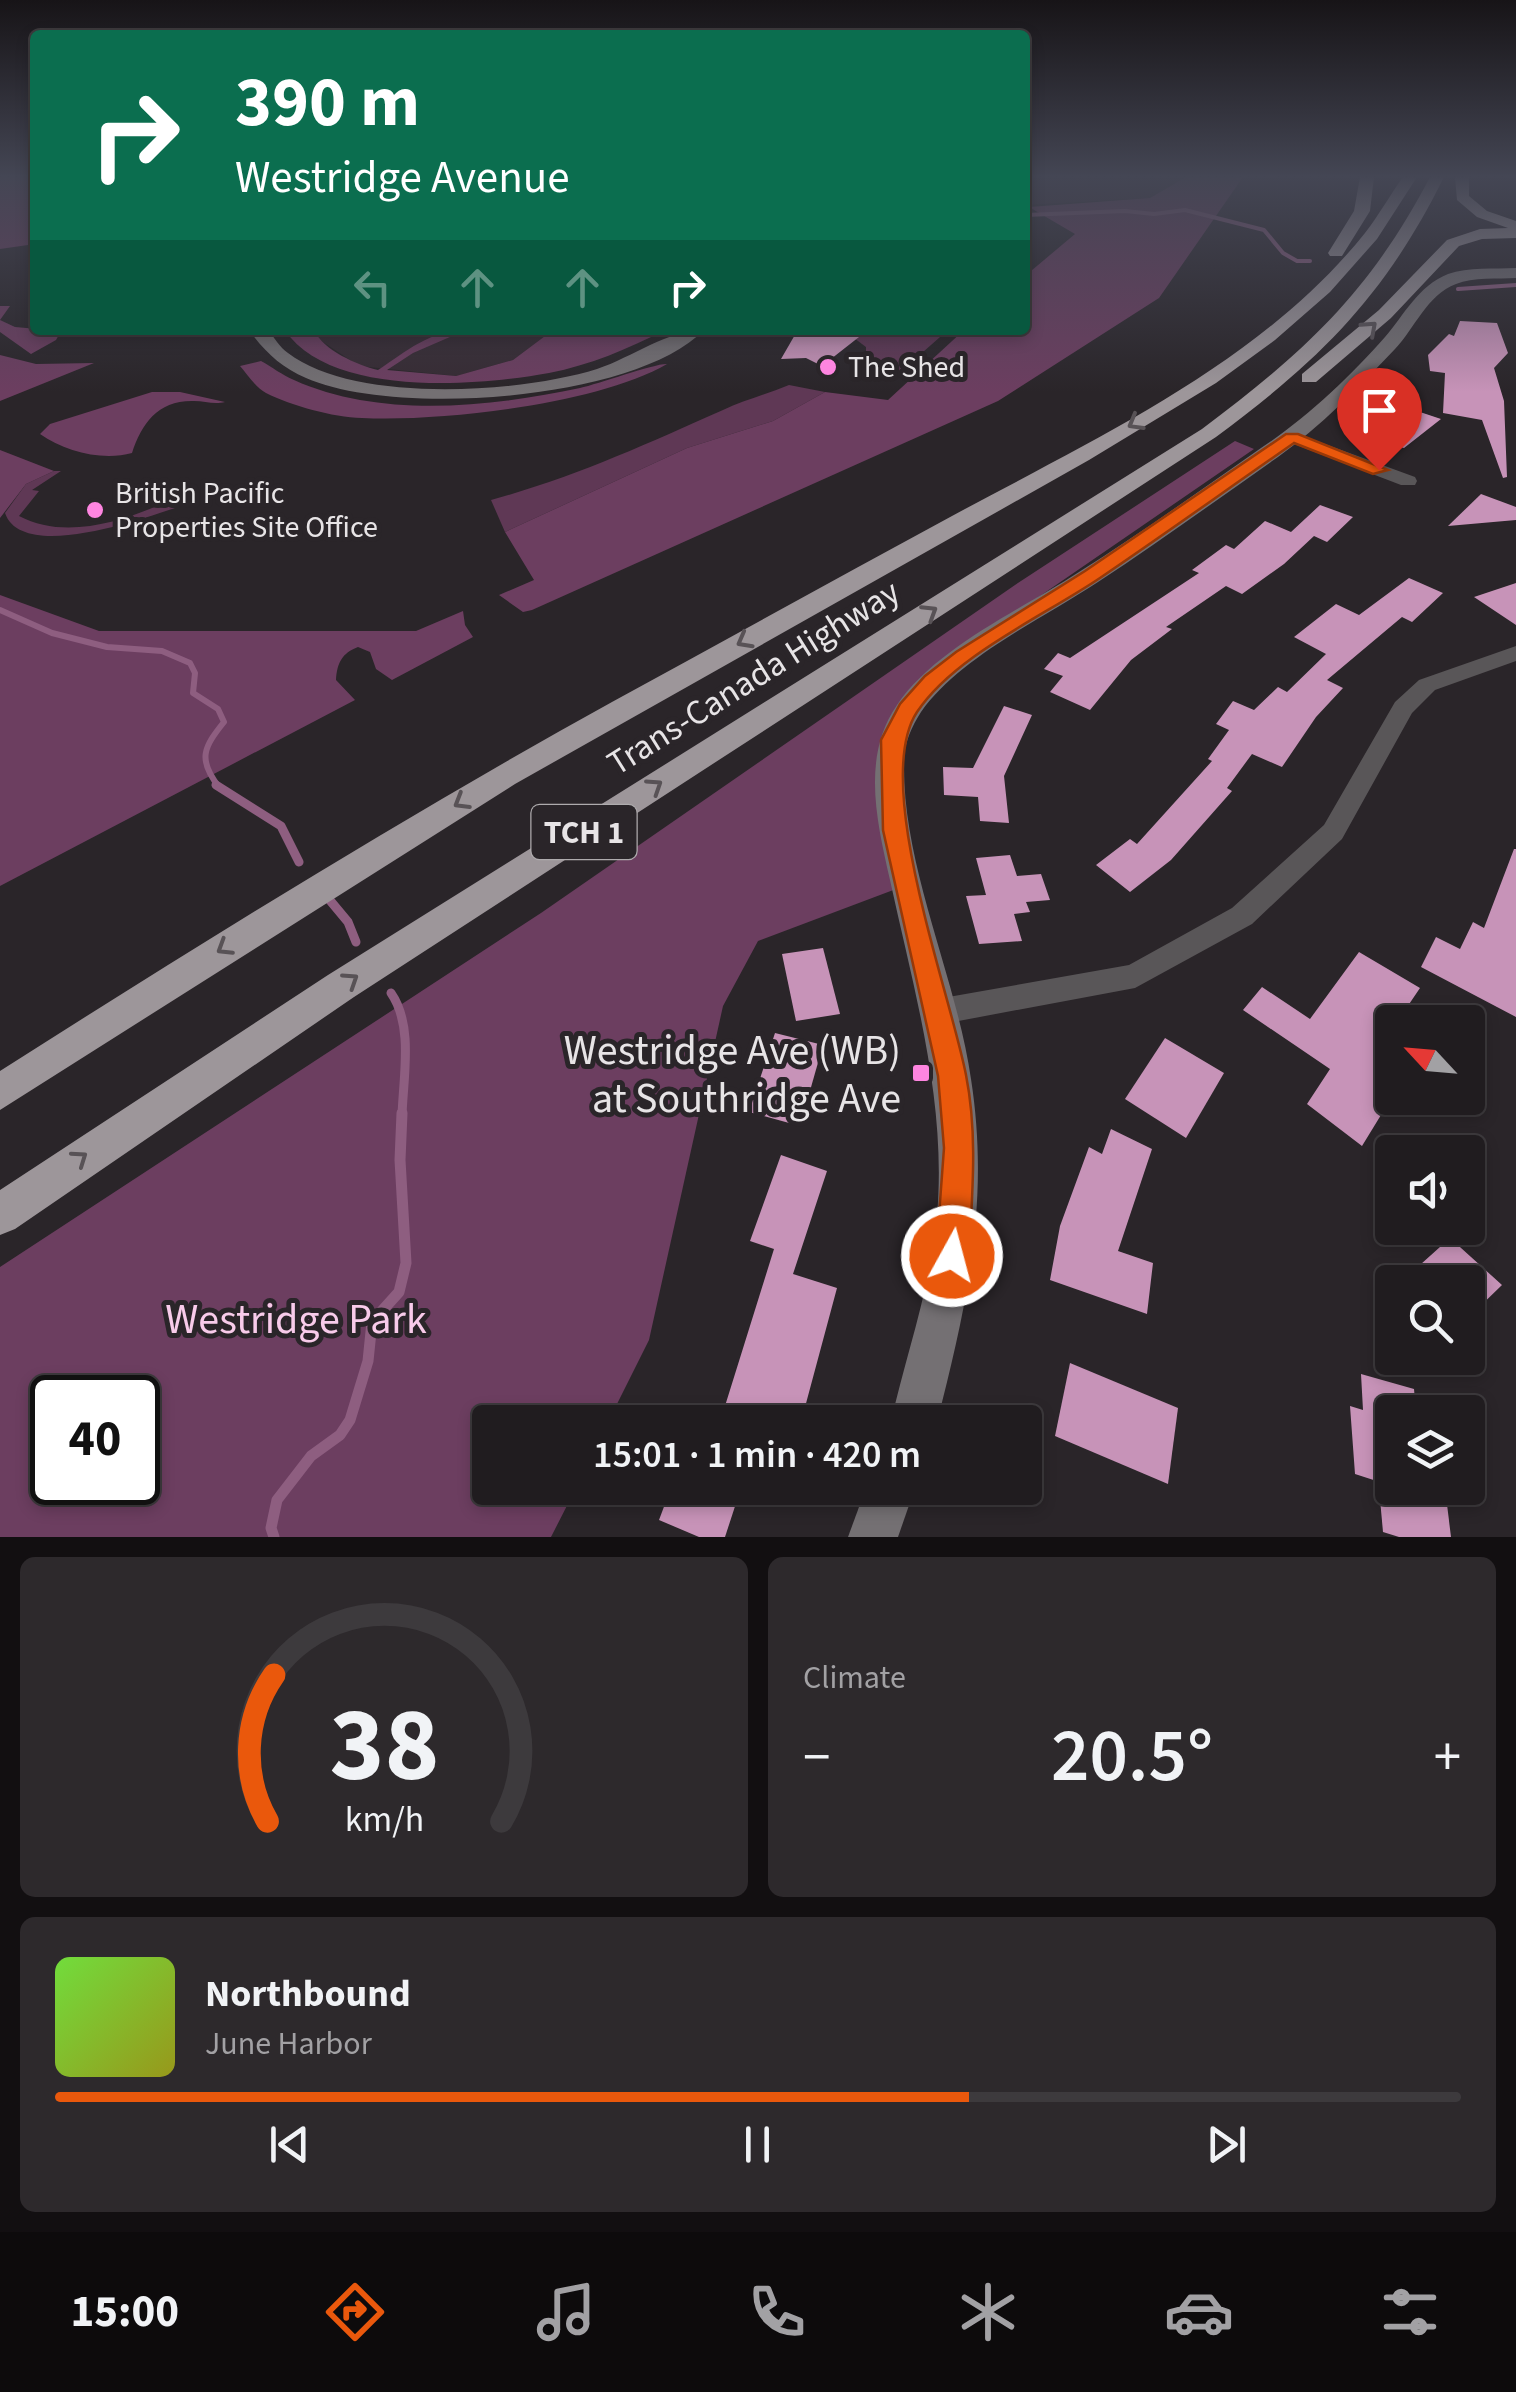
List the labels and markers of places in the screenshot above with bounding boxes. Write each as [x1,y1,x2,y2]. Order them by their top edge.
place label: The Shed [848,346,965,389]
marker: The Shed [817,356,839,378]
pin [1337,368,1422,471]
place label: British Pacific Properties Site Office [115,472,378,549]
marker: British Pacific Properties Site Office [84,499,106,521]
place label: Westridge Ave (WB) at Southridge Ave [564,1021,901,1129]
marker: Westridge Ave (WB) at Southridge Ave [910,1062,932,1084]

